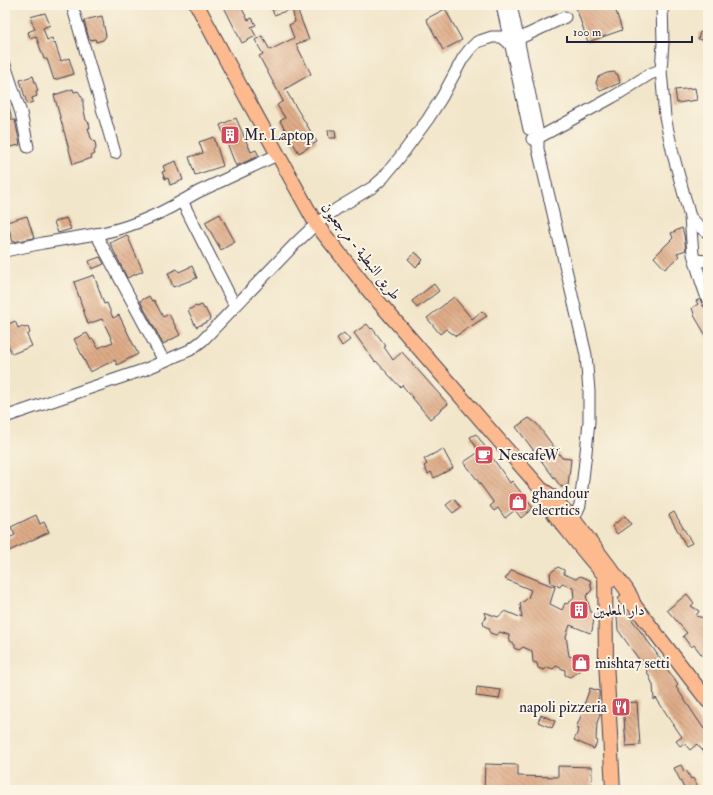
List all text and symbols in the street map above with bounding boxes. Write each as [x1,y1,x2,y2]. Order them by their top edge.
scale bar [567,18,692,44]
text: 100 m [573,25,602,40]
building icon: Mr. Laptop [219,124,241,146]
place label: Mr. Laptop [244,126,315,146]
street label: طريق النبطية - مرجعيون [316,199,405,305]
cafe icon: NescafeW [473,444,495,466]
place label: NescafeW [498,446,560,465]
place label: ghandour elecrtics [532,484,589,520]
shop icon: ghandour elecrtics [507,491,529,513]
building icon: دار المعلمين [568,599,590,621]
place label: دار المعلمين [593,601,645,620]
shop icon: mishta7 setti [570,652,592,674]
place label: mishta7 setti [595,654,670,673]
restaurant icon: napoli pizzeria [610,696,632,718]
place label: napoli pizzeria [519,698,608,718]

